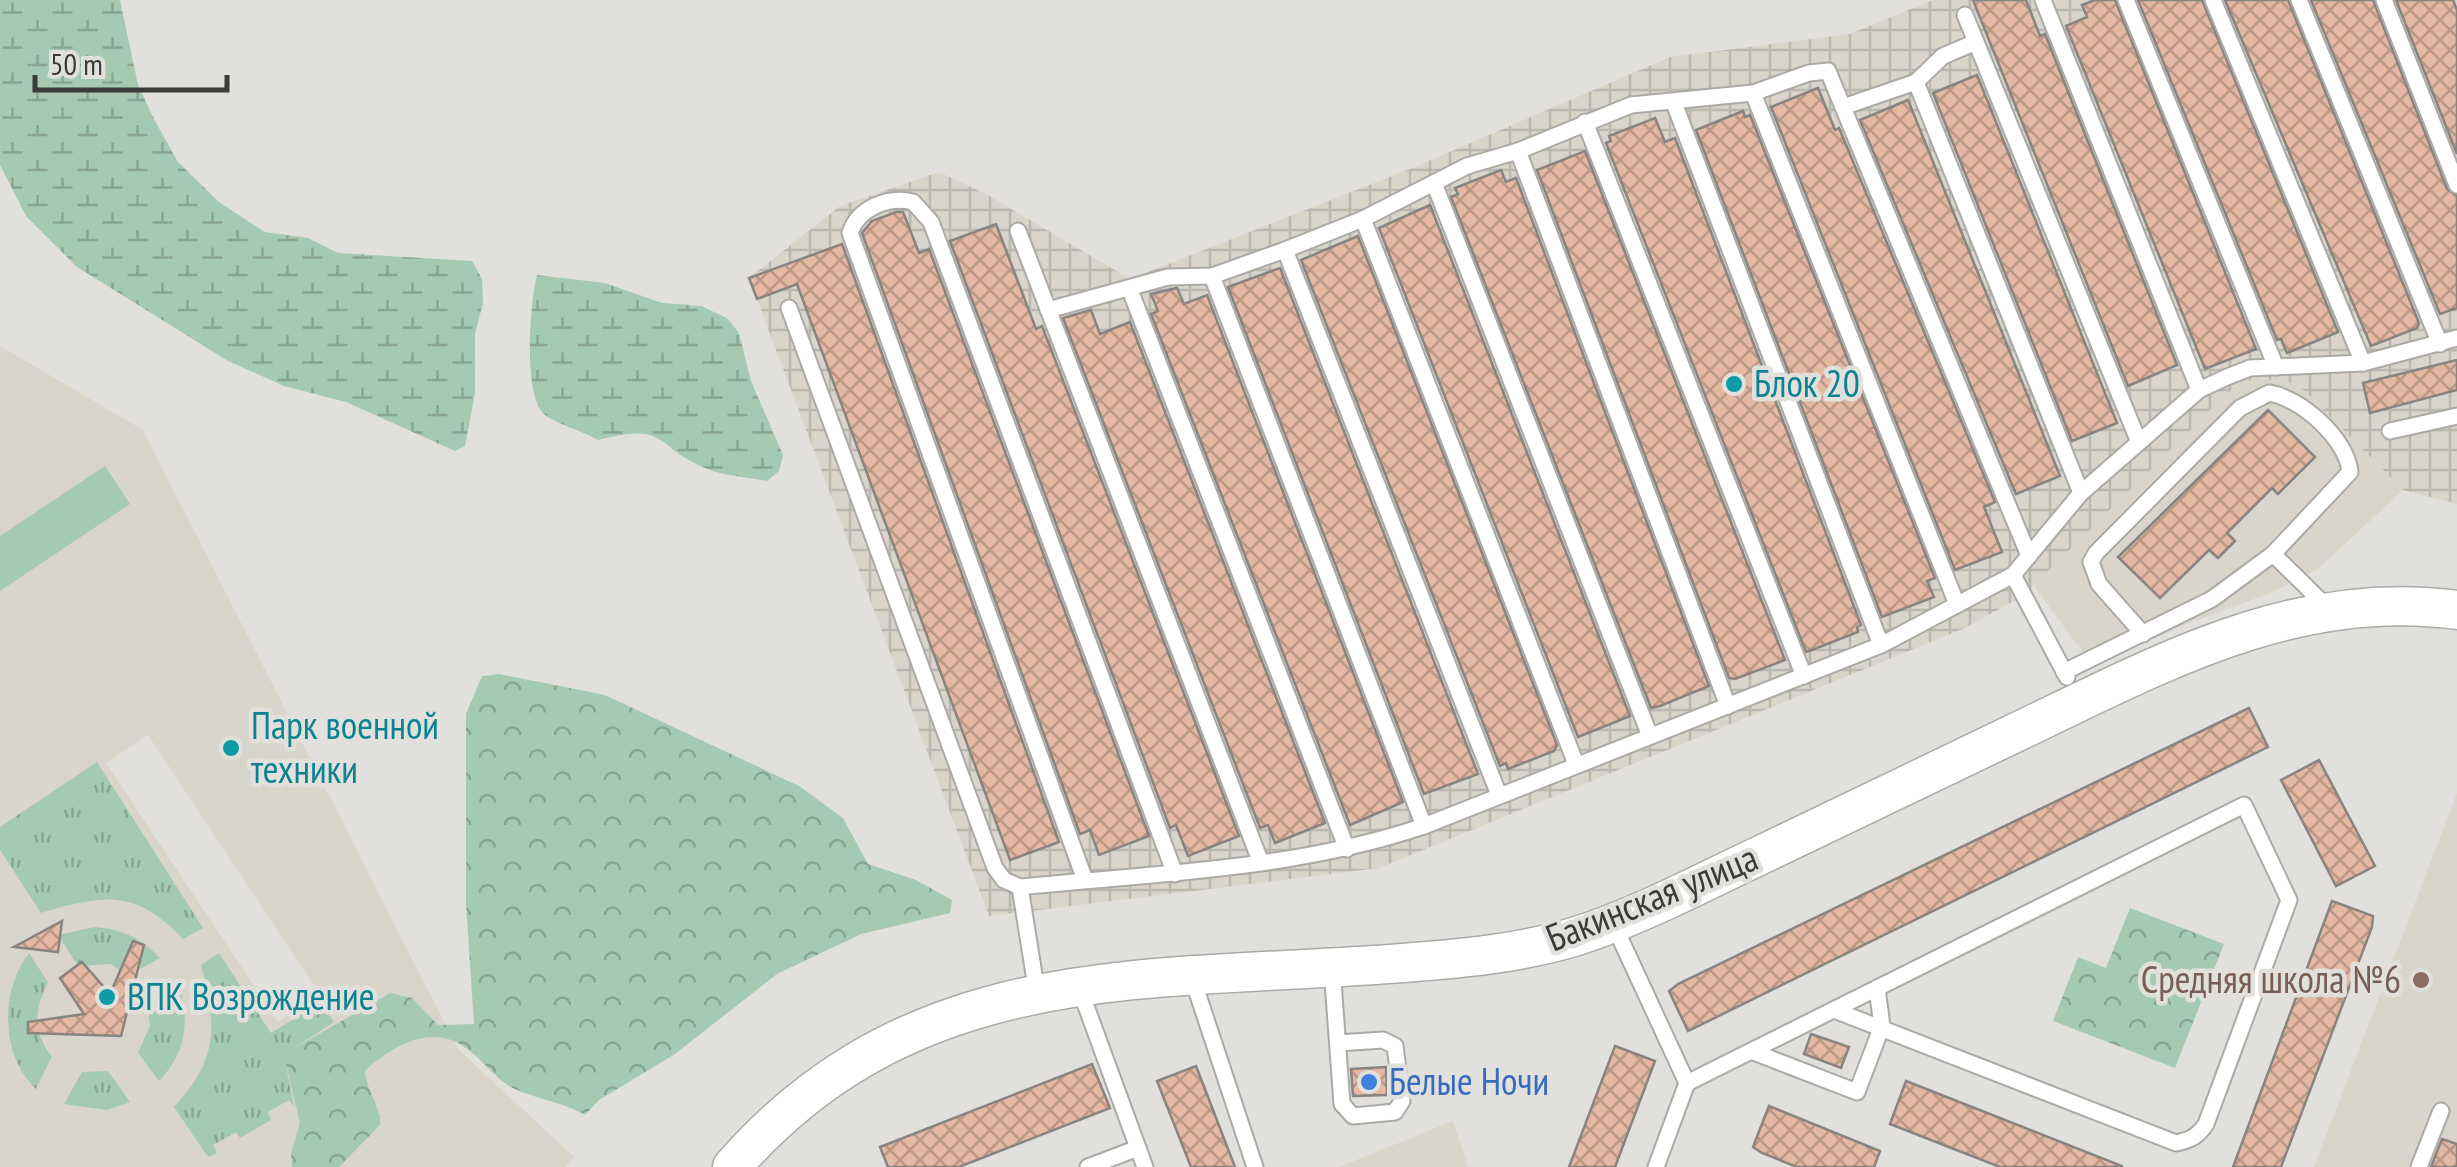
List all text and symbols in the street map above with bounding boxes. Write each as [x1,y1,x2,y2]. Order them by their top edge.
scale bar [35,30,228,92]
text: 50 m [50,44,103,83]
place label: Блок 20 [1754,358,1860,407]
marker: Блок 20 [1723,373,1745,395]
place label: Парк военной техники [251,700,439,793]
marker: Парк военной техники [220,737,242,759]
street label: Бакинская улица [1538,832,1764,961]
place label: Средняя школа №6 [2141,954,2401,1003]
marker: Средняя школа №6 [2410,969,2432,991]
place label: ВПК Возрождение [127,971,374,1020]
marker: ВПК Возрождение [96,986,118,1008]
place label: Белые Ночи [1389,1056,1549,1105]
marker: Белые Ночи [1358,1071,1380,1093]

